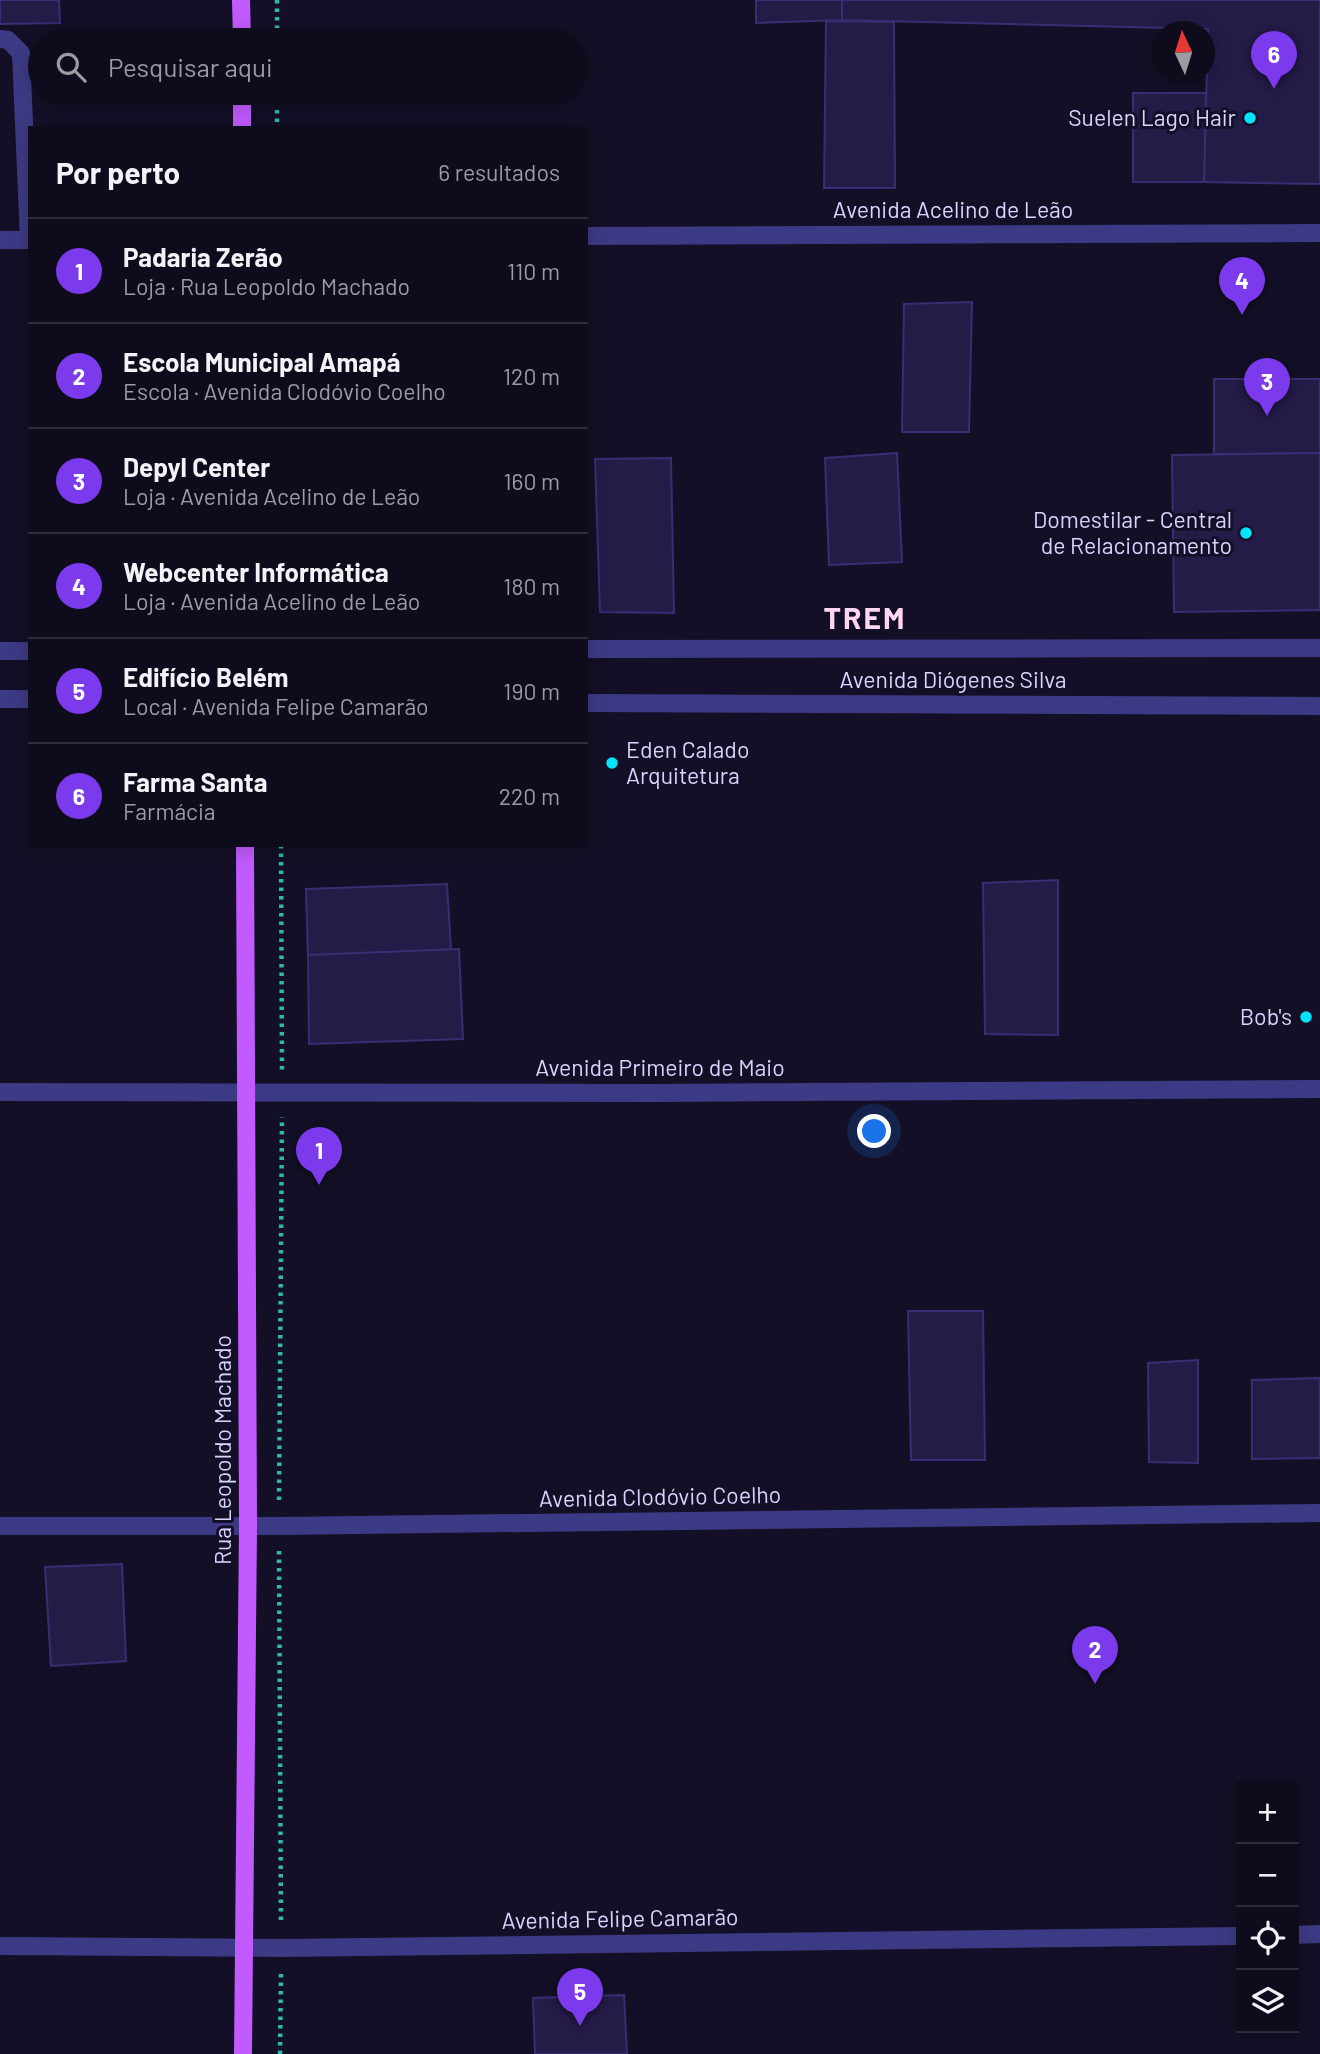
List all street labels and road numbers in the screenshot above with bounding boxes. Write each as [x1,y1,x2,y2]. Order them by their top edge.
street label: Avenida Acelino de Leão [833,195,1073,223]
street label: Avenida Diógenes Silva [839,665,1067,693]
street label: Avenida Primeiro de Maio [535,1053,785,1081]
street label: Rua Leopoldo Machado [208,1335,236,1565]
street label: Avenida Clodóvio Coelho [539,1480,781,1512]
street label: Avenida Felipe Camarão [501,1902,739,1934]

